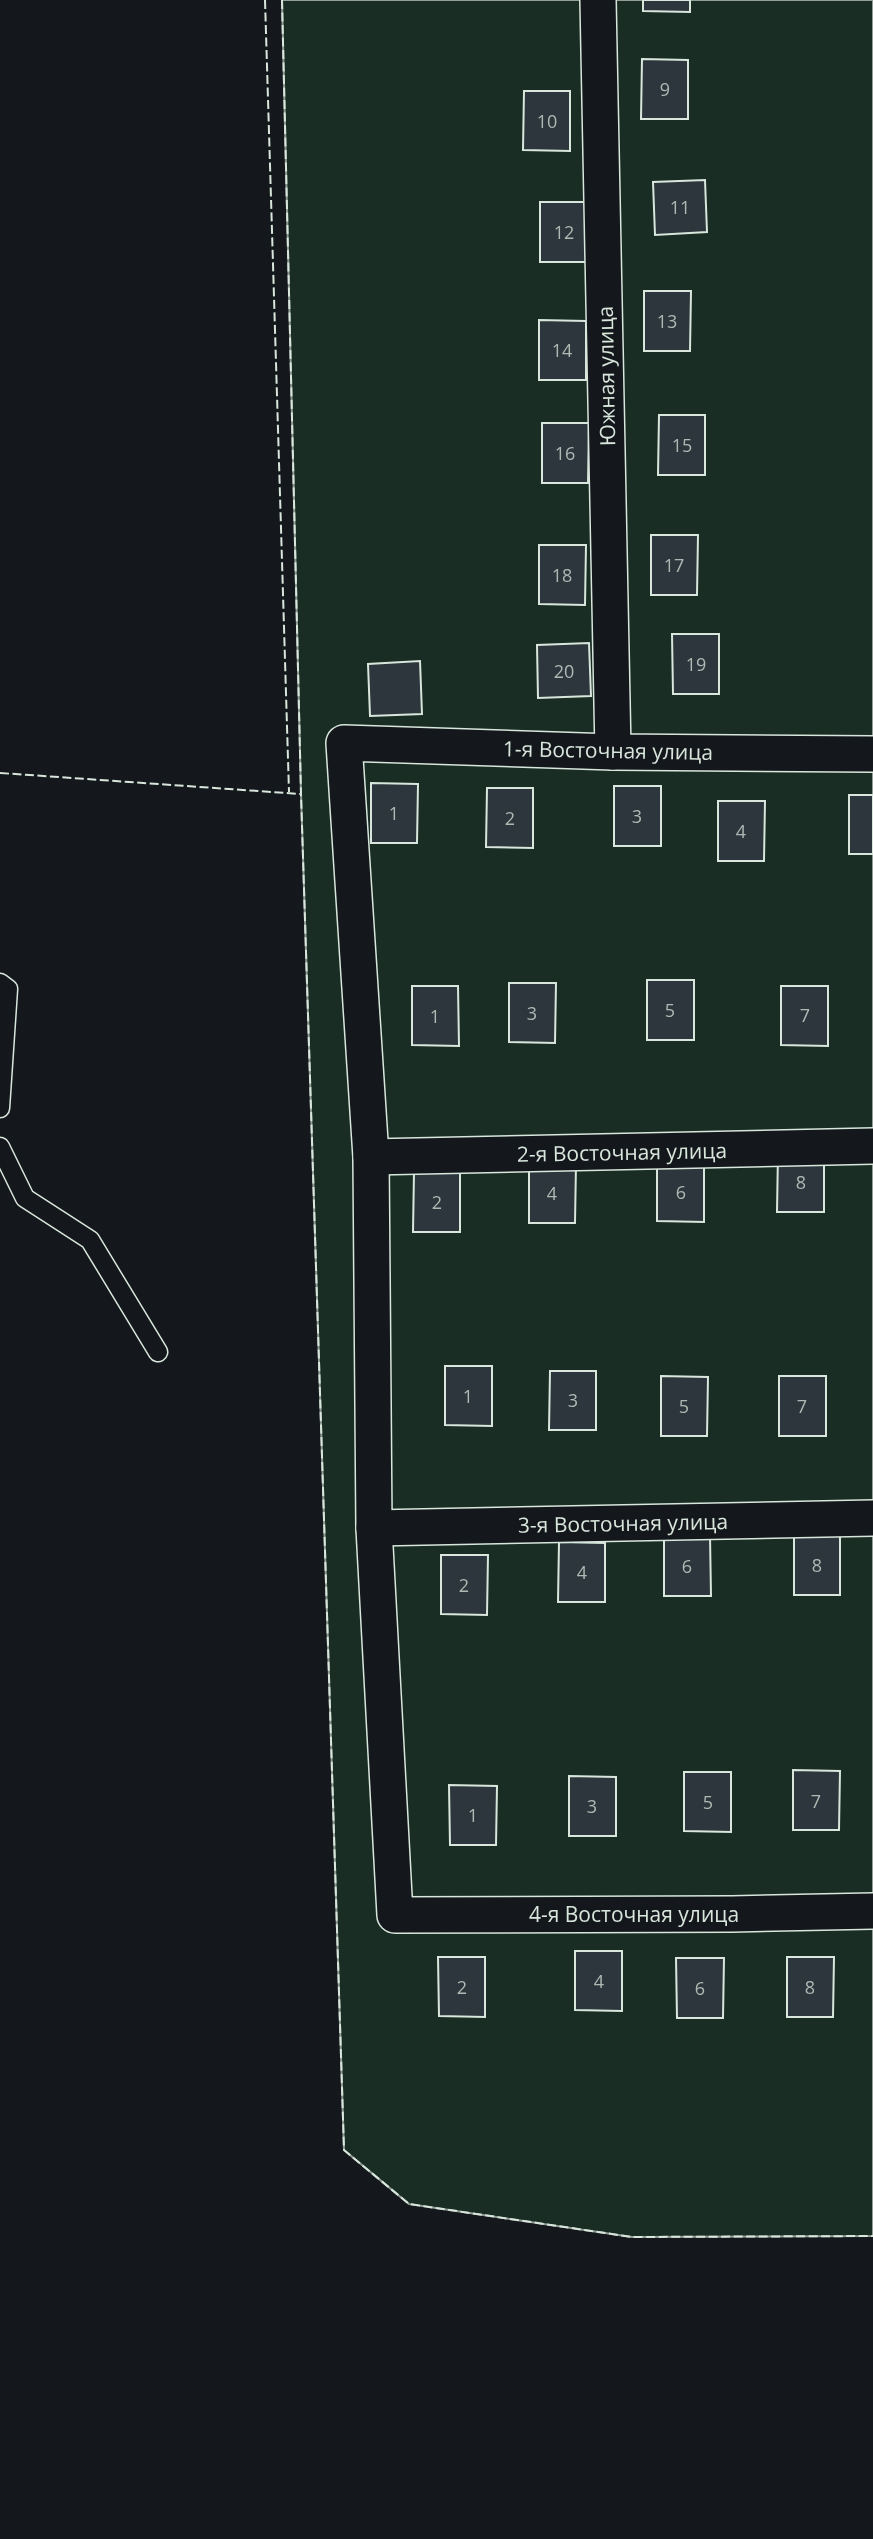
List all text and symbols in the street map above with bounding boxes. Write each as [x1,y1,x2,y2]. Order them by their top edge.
house number: 9 [660,77,670,101]
house number: 10 [537,109,557,133]
house number: 11 [670,195,690,219]
house number: 12 [554,220,574,244]
street label: Южная улица [591,306,621,446]
house number: 13 [657,309,677,333]
house number: 14 [552,338,572,362]
house number: 15 [672,433,692,457]
house number: 16 [555,441,575,465]
house number: 17 [664,553,684,577]
house number: 18 [552,563,572,587]
house number: 19 [686,652,706,676]
house number: 20 [554,659,574,683]
street label: 1-я Восточная улица [503,734,713,766]
house number: 1 [389,801,399,825]
house number: 3 [632,804,642,828]
house number: 2 [505,806,515,830]
house number: 4 [736,819,746,843]
house number: 5 [665,998,675,1022]
house number: 3 [527,1001,537,1025]
house number: 7 [800,1003,810,1027]
house number: 1 [430,1004,440,1028]
street label: 2-я Восточная улица [517,1136,727,1168]
house number: 8 [796,1170,806,1194]
house number: 6 [676,1180,686,1204]
house number: 4 [547,1181,557,1205]
house number: 2 [432,1190,442,1214]
house number: 1 [463,1384,473,1408]
house number: 3 [568,1388,578,1412]
house number: 5 [679,1394,689,1418]
house number: 7 [797,1394,807,1418]
street label: 3-я Восточная улица [518,1507,728,1539]
house number: 8 [812,1553,822,1577]
house number: 6 [682,1554,692,1578]
house number: 4 [577,1560,587,1584]
house number: 2 [459,1573,469,1597]
house number: 7 [811,1789,821,1813]
house number: 5 [703,1790,713,1814]
house number: 3 [587,1794,597,1818]
house number: 1 [468,1803,478,1827]
street label: 4-я Восточная улица [529,1900,739,1928]
house number: 4 [594,1969,604,1993]
house number: 2 [457,1975,467,1999]
house number: 8 [805,1975,815,1999]
house number: 6 [695,1976,705,2000]

